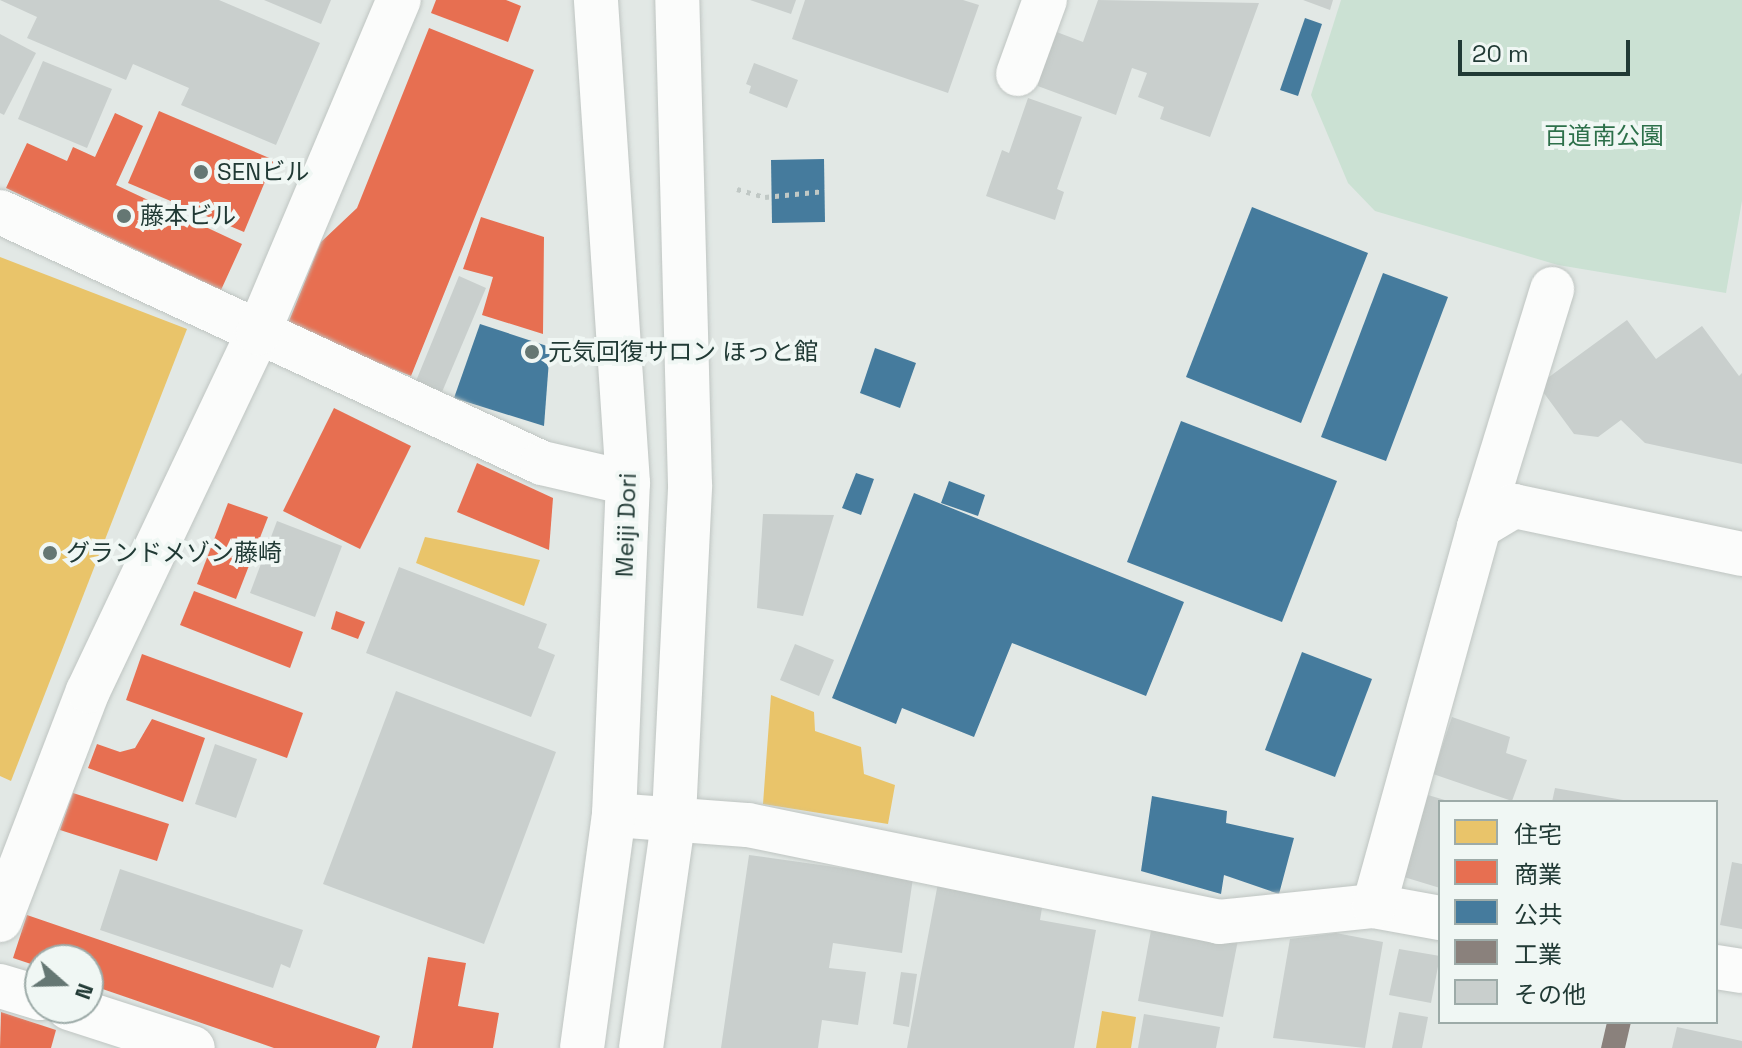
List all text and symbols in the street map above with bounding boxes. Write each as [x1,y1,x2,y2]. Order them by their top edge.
scale bar [1462,24,1634,74]
text: 20 m [1472,38,1529,69]
park label: 百道南公園 [1544,122,1664,150]
place label: SENビル [217,158,309,186]
marker: SENビル [192,163,210,181]
place label: 藤本ビル [140,202,236,230]
marker: 藤本ビル [115,207,133,225]
place label: 元気回復サロン ほっと館 [548,338,818,366]
marker: 元気回復サロン ほっと館 [523,343,541,361]
street label: Meiji Dori [610,472,642,578]
place label: グランドメゾン藤崎 [66,539,282,567]
marker: グランドメゾン藤崎 [41,544,59,562]
legend [1438,800,1718,1024]
text: 住宅 [1514,819,1562,850]
text: 商業 [1514,859,1562,890]
text: 公共 [1514,899,1562,930]
text: 工業 [1514,939,1562,970]
north arrow [24,944,104,1024]
text: その他 [1514,979,1586,1010]
text: N [69,980,100,1003]

